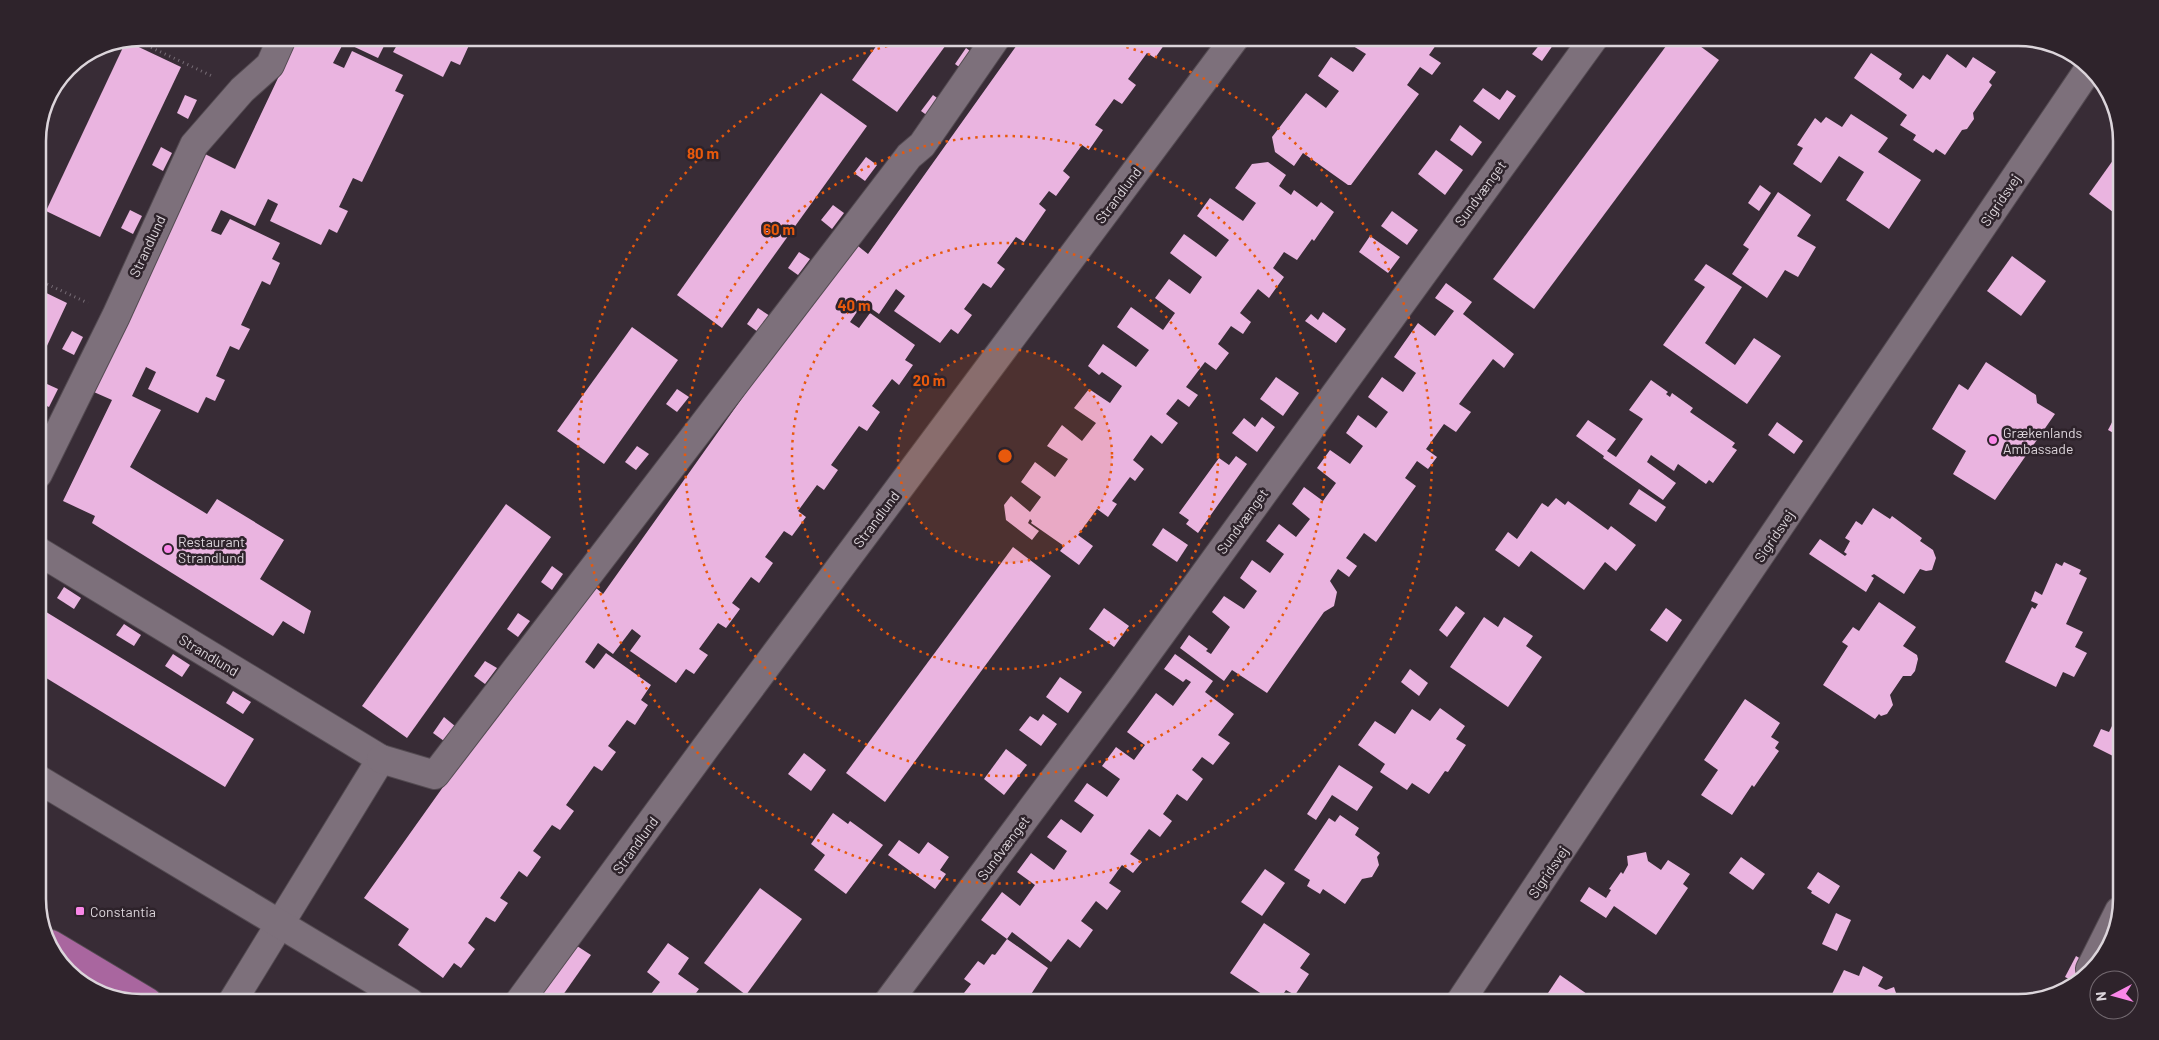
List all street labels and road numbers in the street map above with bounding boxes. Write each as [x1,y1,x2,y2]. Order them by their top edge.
street label: Sundvænget [1451,157,1509,229]
street label: Strandlund [1091,163,1145,227]
street label: Sigridsvej [1976,171,2024,229]
street label: Strandlund [125,212,169,280]
street label: Sundvænget [1213,485,1271,557]
street label: Strandlund [849,487,903,551]
street label: Sigridsvej [1750,507,1798,565]
street label: Strandlund [176,631,242,679]
street label: Sundvænget [973,812,1033,884]
street label: Strandlund [609,813,661,877]
street label: Sigridsvej [1524,843,1572,901]

